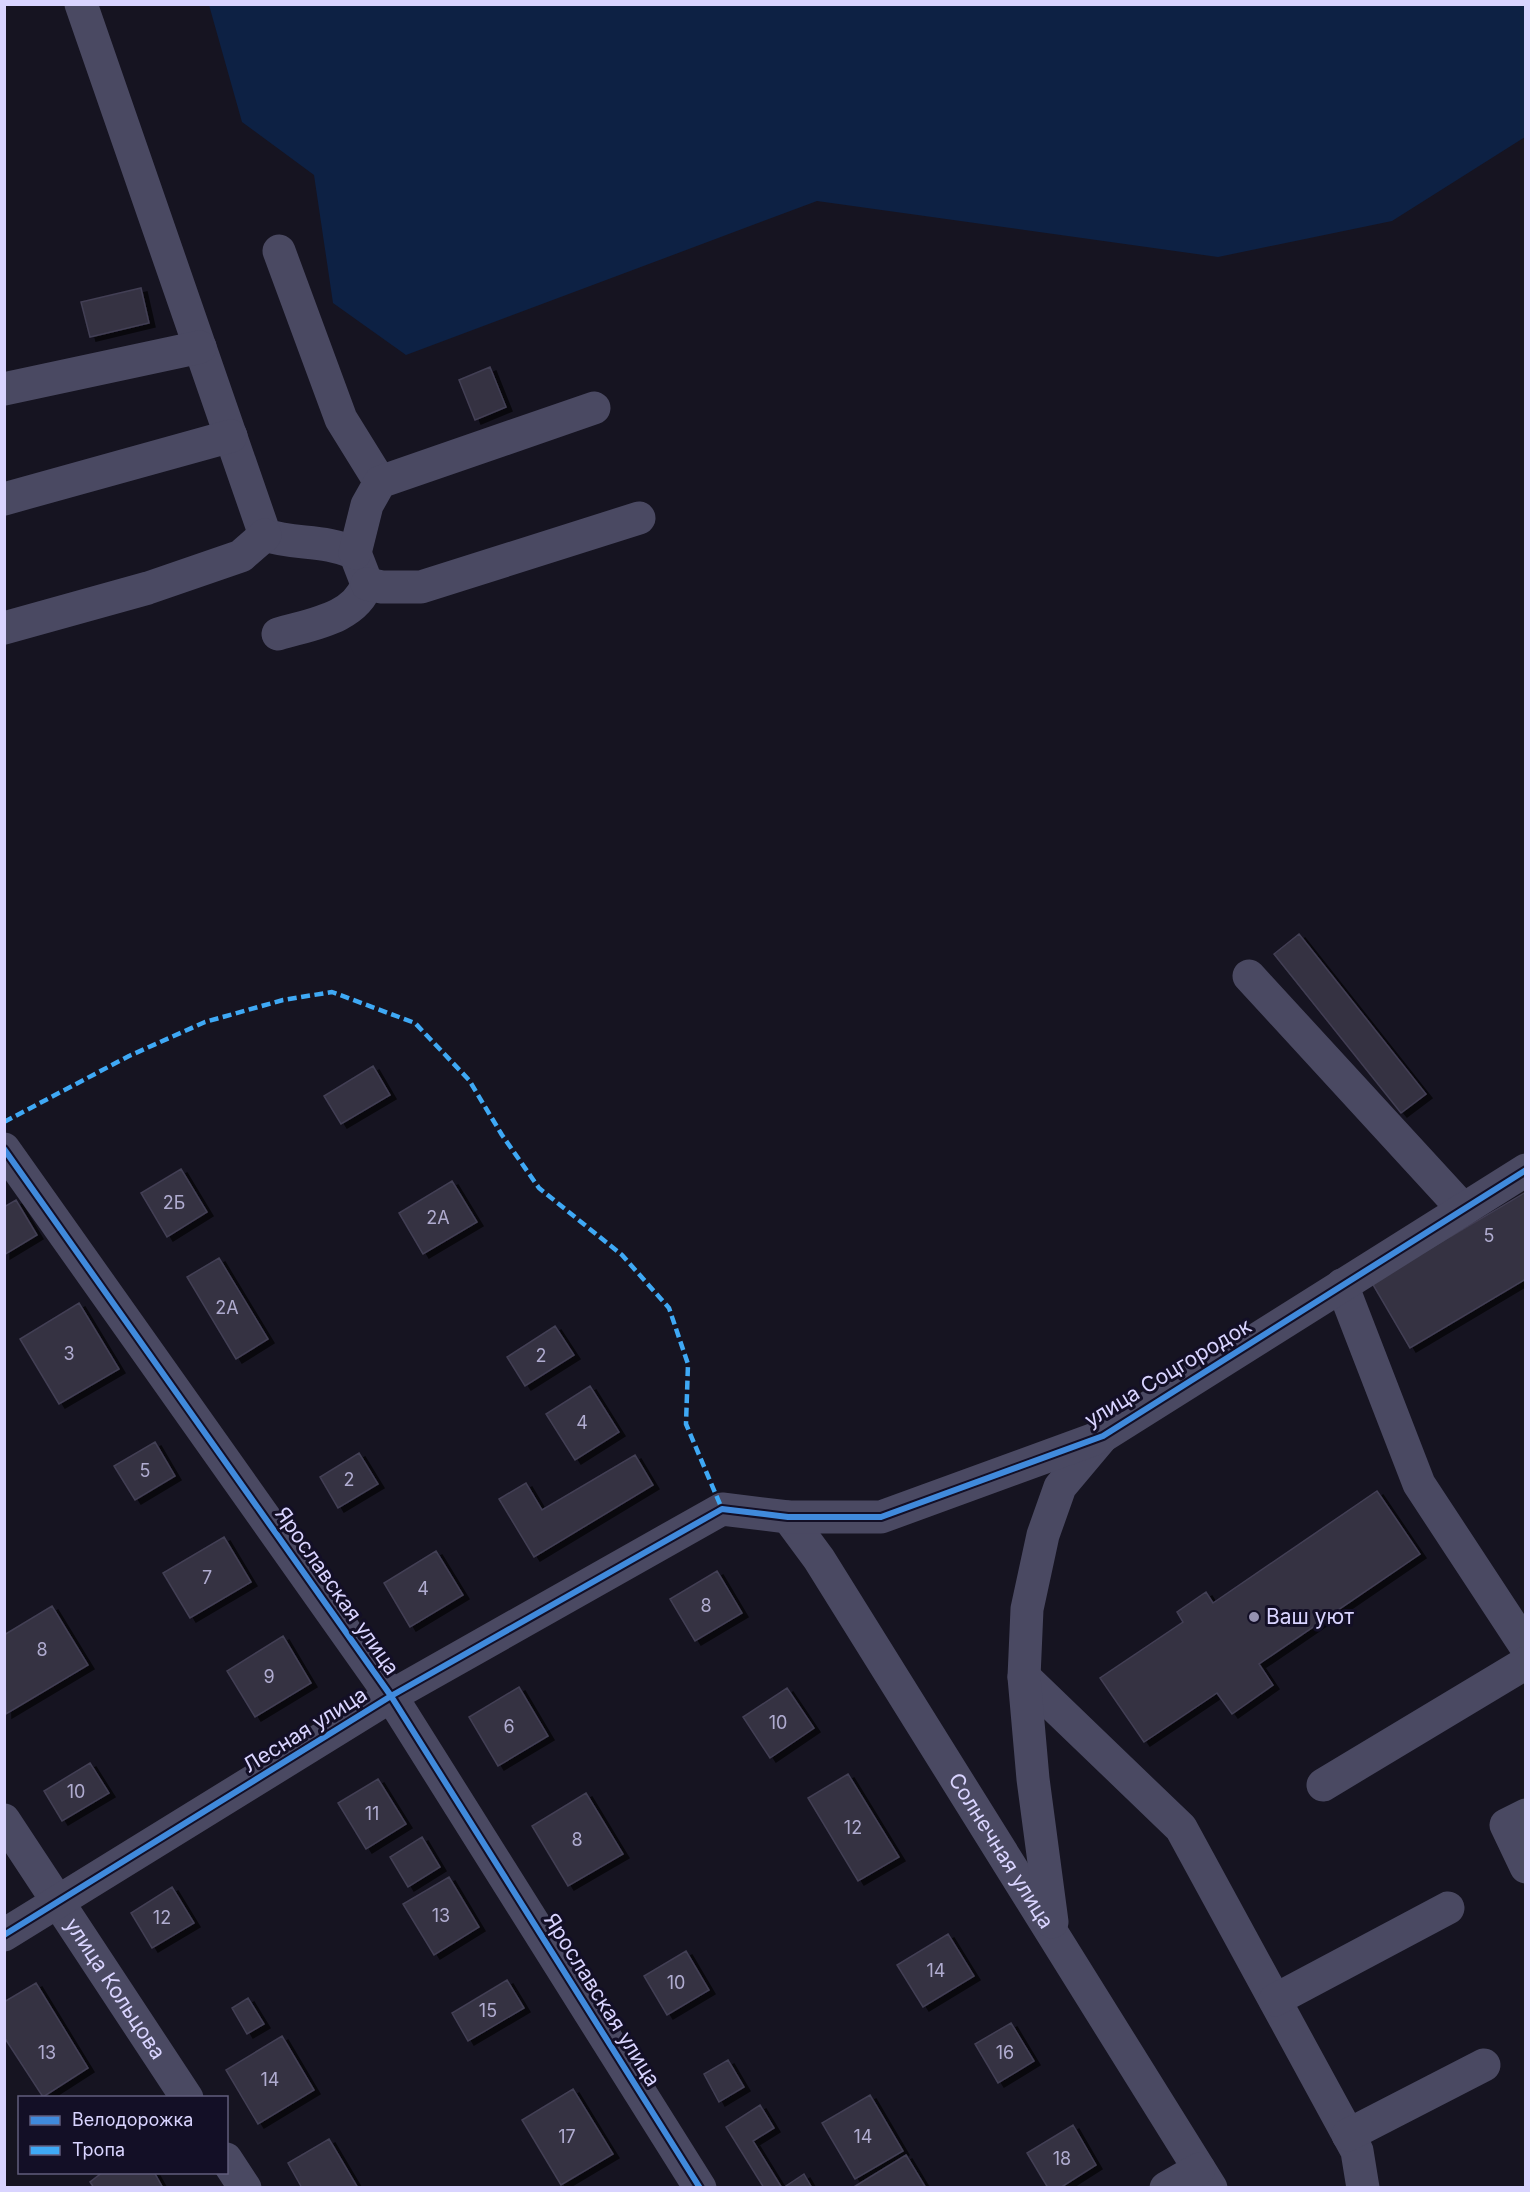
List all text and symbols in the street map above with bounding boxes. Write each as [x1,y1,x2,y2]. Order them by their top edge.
house number: 2Б [163,1192,185,1213]
house number: 2А [426,1207,450,1228]
house number: 5 [1484,1225,1494,1246]
house number: 2А [215,1297,239,1318]
street label: улица Соцгородок [1080,1313,1256,1432]
house number: 3 [63,1343,75,1364]
house number: 2 [536,1345,546,1366]
house number: 4 [576,1412,588,1433]
house number: 5 [140,1460,150,1481]
house number: 2 [344,1469,354,1490]
street label: Ярославская улица [270,1502,405,1679]
house number: 7 [202,1567,212,1588]
house number: 4 [417,1578,429,1599]
house number: 8 [700,1595,712,1616]
place label: Ваш уют [1266,1604,1354,1629]
marker: Ваш уют [1247,1610,1261,1624]
house number: 8 [36,1639,48,1660]
house number: 9 [263,1666,275,1687]
street label: Лесная улица [238,1682,371,1778]
house number: 10 [769,1712,787,1733]
house number: 6 [503,1716,515,1737]
street label: Солнечная улица [943,1768,1059,1933]
house number: 10 [67,1781,85,1802]
house number: 11 [365,1803,379,1824]
house number: 12 [844,1817,862,1838]
house number: 8 [571,1829,583,1850]
house number: 13 [432,1905,450,1926]
house number: 12 [153,1907,171,1928]
street label: Ярославская улица [539,1909,666,2091]
street label: улица Кольцова [60,1913,171,2064]
house number: 14 [927,1960,945,1981]
house number: 10 [667,1972,685,1993]
house number: 15 [479,2000,497,2021]
house number: 13 [38,2042,56,2063]
house number: 16 [996,2042,1014,2063]
house number: 14 [261,2069,279,2090]
legend [18,2096,228,2174]
text: Велодорожка [72,2109,193,2130]
house number: 17 [558,2126,576,2147]
house number: 14 [854,2126,872,2147]
text: Тропа [72,2139,125,2160]
house number: 18 [1053,2148,1071,2169]

